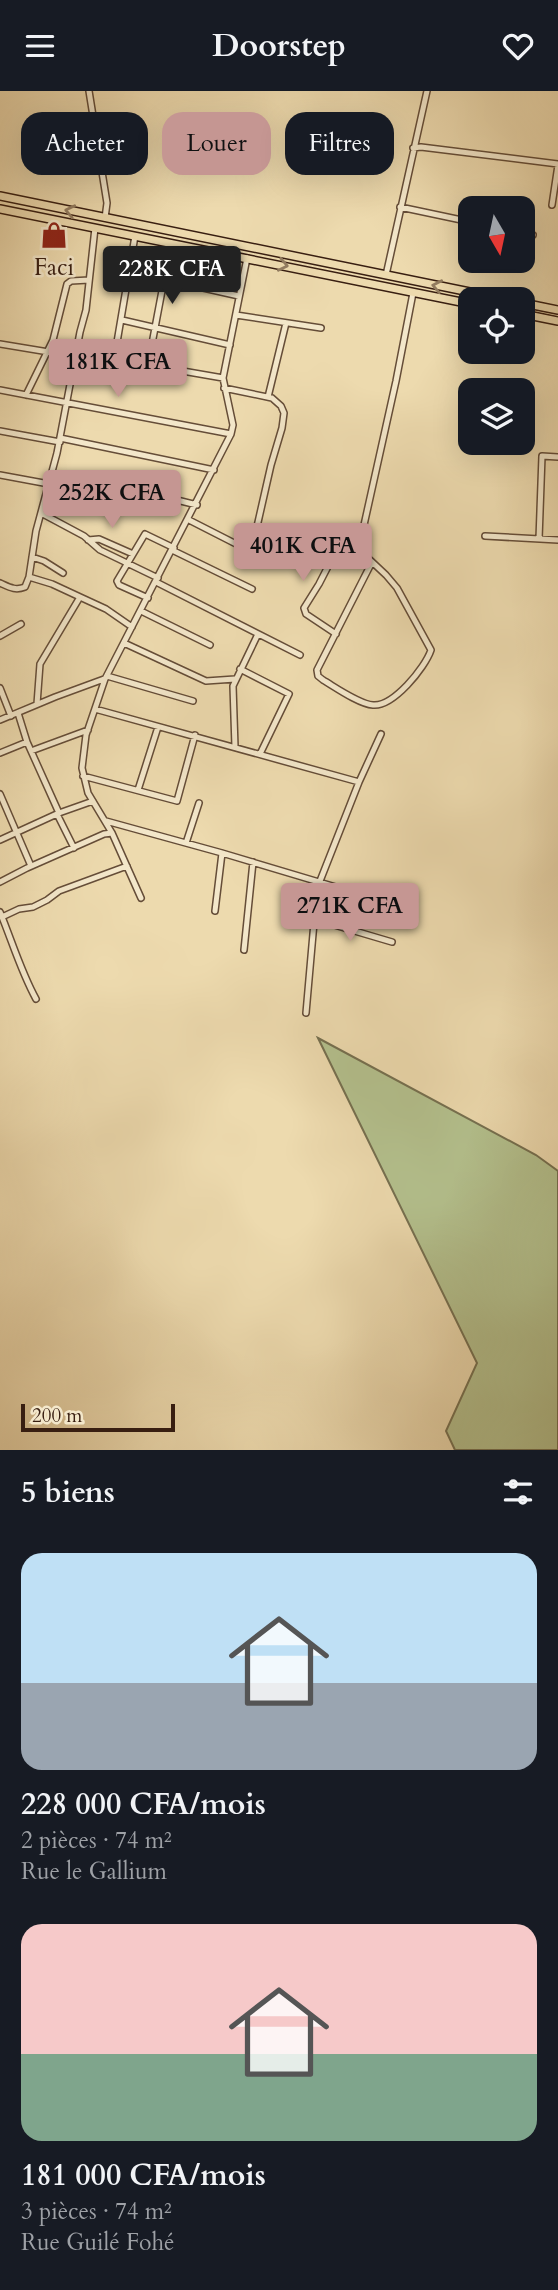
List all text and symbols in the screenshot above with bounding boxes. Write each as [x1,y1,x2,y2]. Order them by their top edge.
text: Doorstep [212,24,346,68]
icon: menu [21,27,59,65]
icon: heart [499,27,537,65]
chip: Acheter [21,112,148,175]
chip: Louer [162,112,271,175]
chip: Filtres [285,112,394,175]
north arrow [458,196,536,273]
map controls [458,196,535,455]
one-way arrow [64,204,76,219]
shop icon: Faci [39,220,69,250]
pin: 228K CFA [100,247,244,306]
place label: Faci [34,252,74,283]
text: 228K CFA [119,253,225,284]
one-way arrow [277,257,289,272]
one-way arrow [431,279,443,294]
button: locate [458,287,535,364]
pin: 181K CFA [46,339,190,399]
text: 181K CFA [65,346,171,377]
button: layers [458,378,535,455]
pin: 252K CFA [40,471,184,530]
text: 252K CFA [59,477,165,508]
pin: 401K CFA [231,524,375,583]
text: 401K CFA [250,530,356,561]
pin: 271K CFA [278,883,422,943]
text: 271K CFA [297,890,403,921]
scale bar [21,1401,175,1433]
text: 200 m [32,1403,82,1429]
text: 5 biens [21,1472,115,1513]
icon: filters [499,1473,537,1511]
icon: home [216,1598,342,1724]
text: 228 000 CFA/mois [21,1784,266,1825]
text: 2 pièces · 74 m² [21,1825,172,1856]
text: Rue le Gallium [21,1856,167,1887]
icon: home [216,1969,342,2095]
text: 181 000 CFA/mois [21,2155,266,2196]
text: 3 pièces · 74 m² [21,2196,172,2227]
text: Rue Guilé Fohé [21,2227,175,2258]

